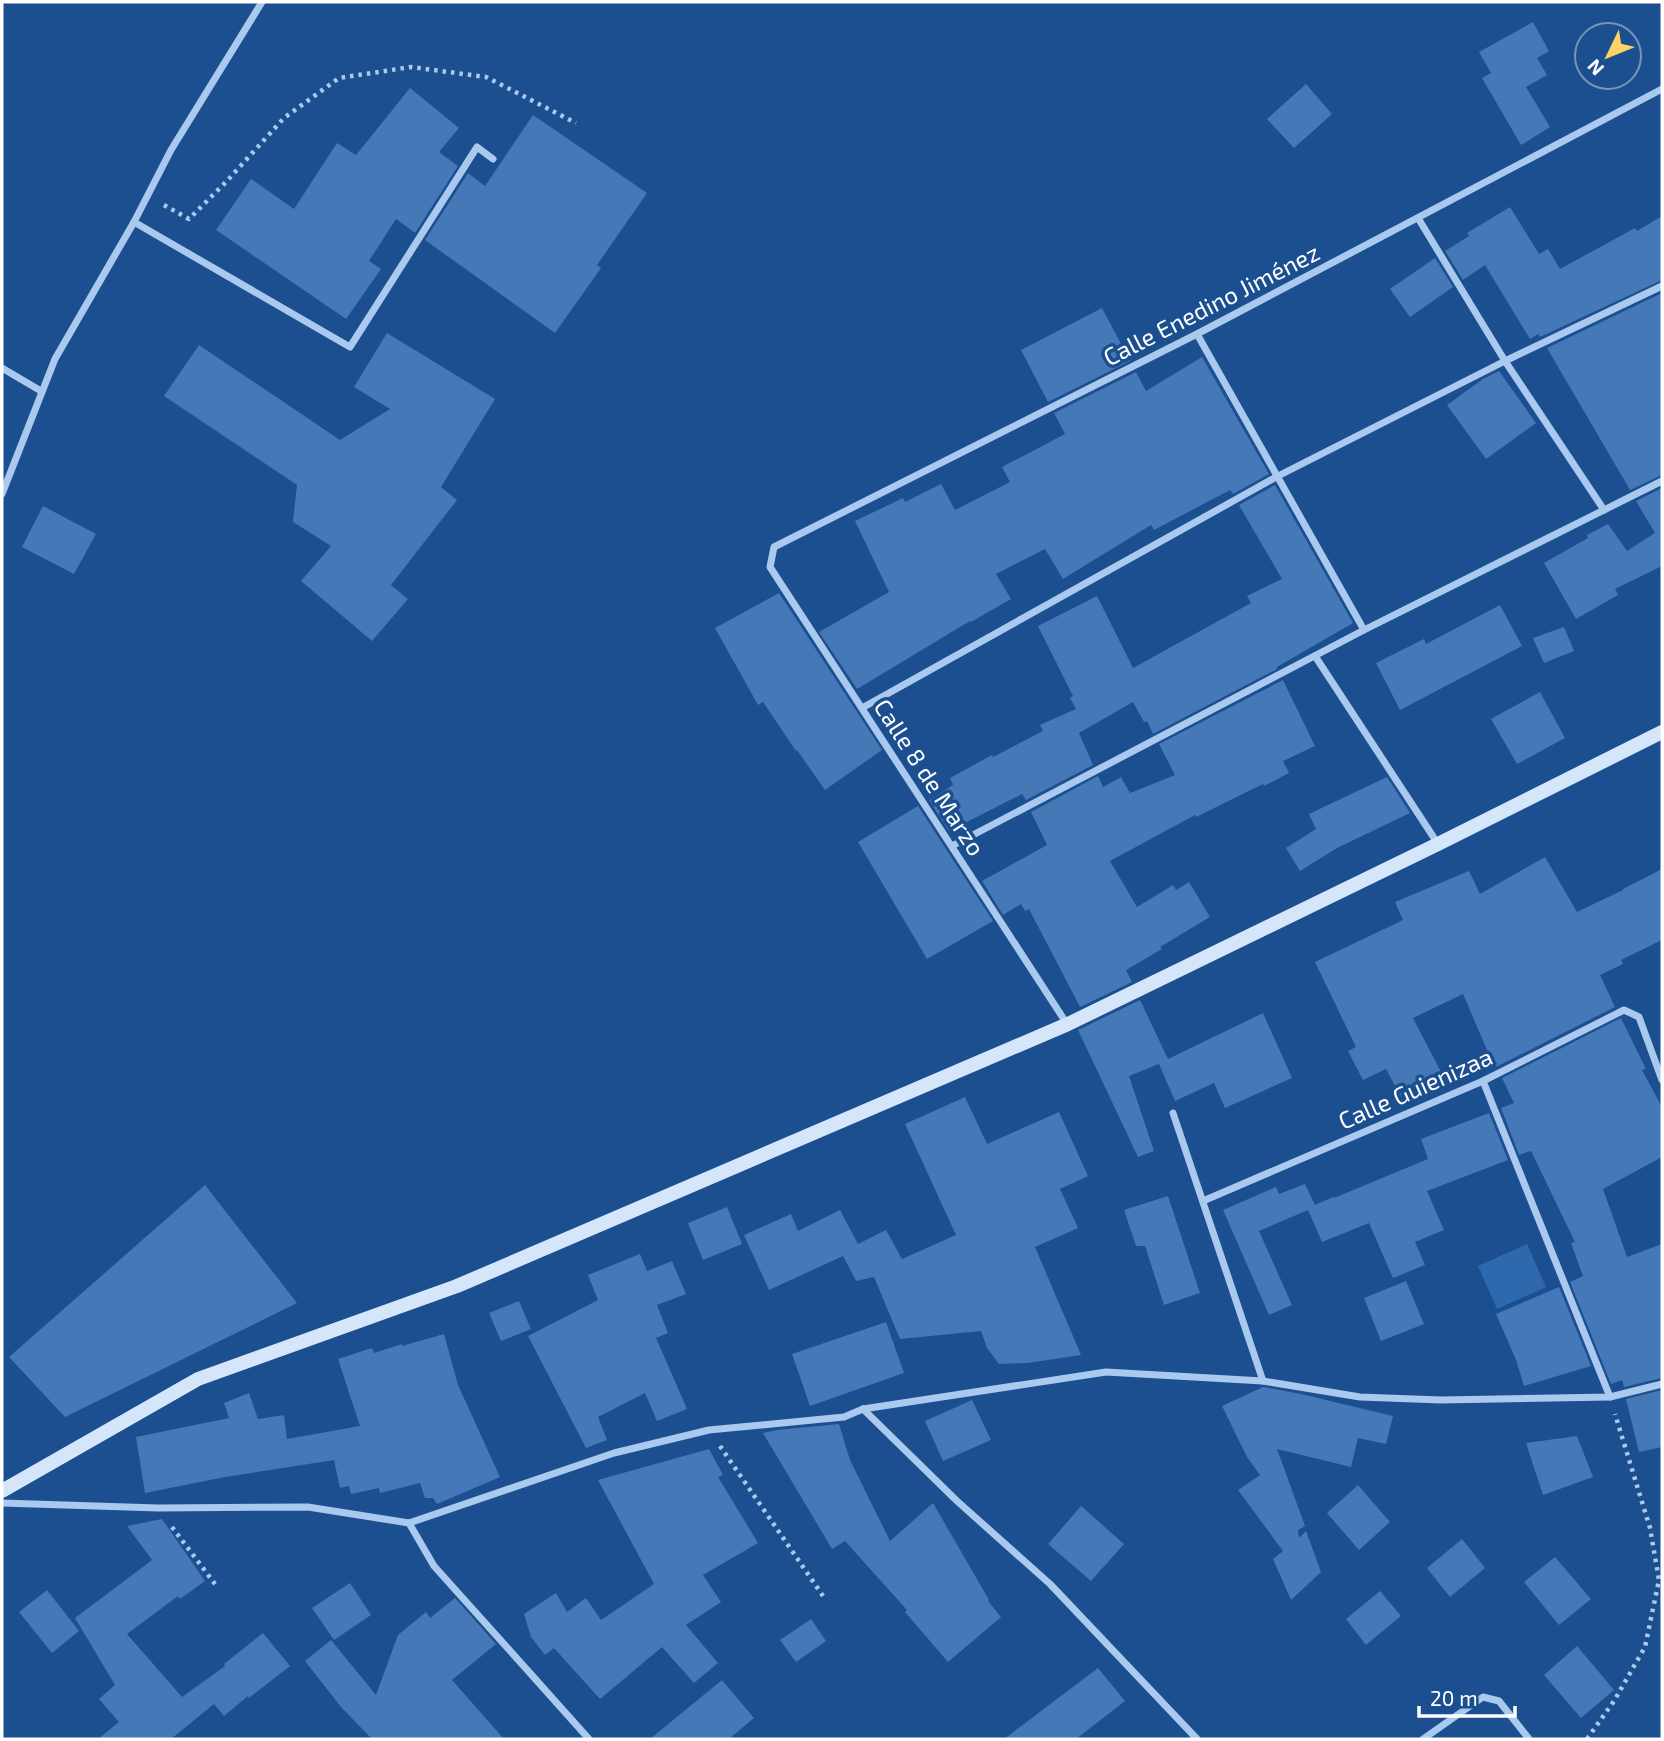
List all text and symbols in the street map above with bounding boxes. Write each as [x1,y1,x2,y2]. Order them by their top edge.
north arrow [1573,21,1643,91]
text: N [1582,55,1608,81]
street label: Calle Enedino Jiménez [1098,237,1324,371]
street label: Calle 8 de Marzo [869,693,991,861]
street label: Calle Guienizaa [1334,1041,1496,1135]
scale bar [1419,1674,1515,1718]
text: 20 m [1430,1685,1478,1710]

